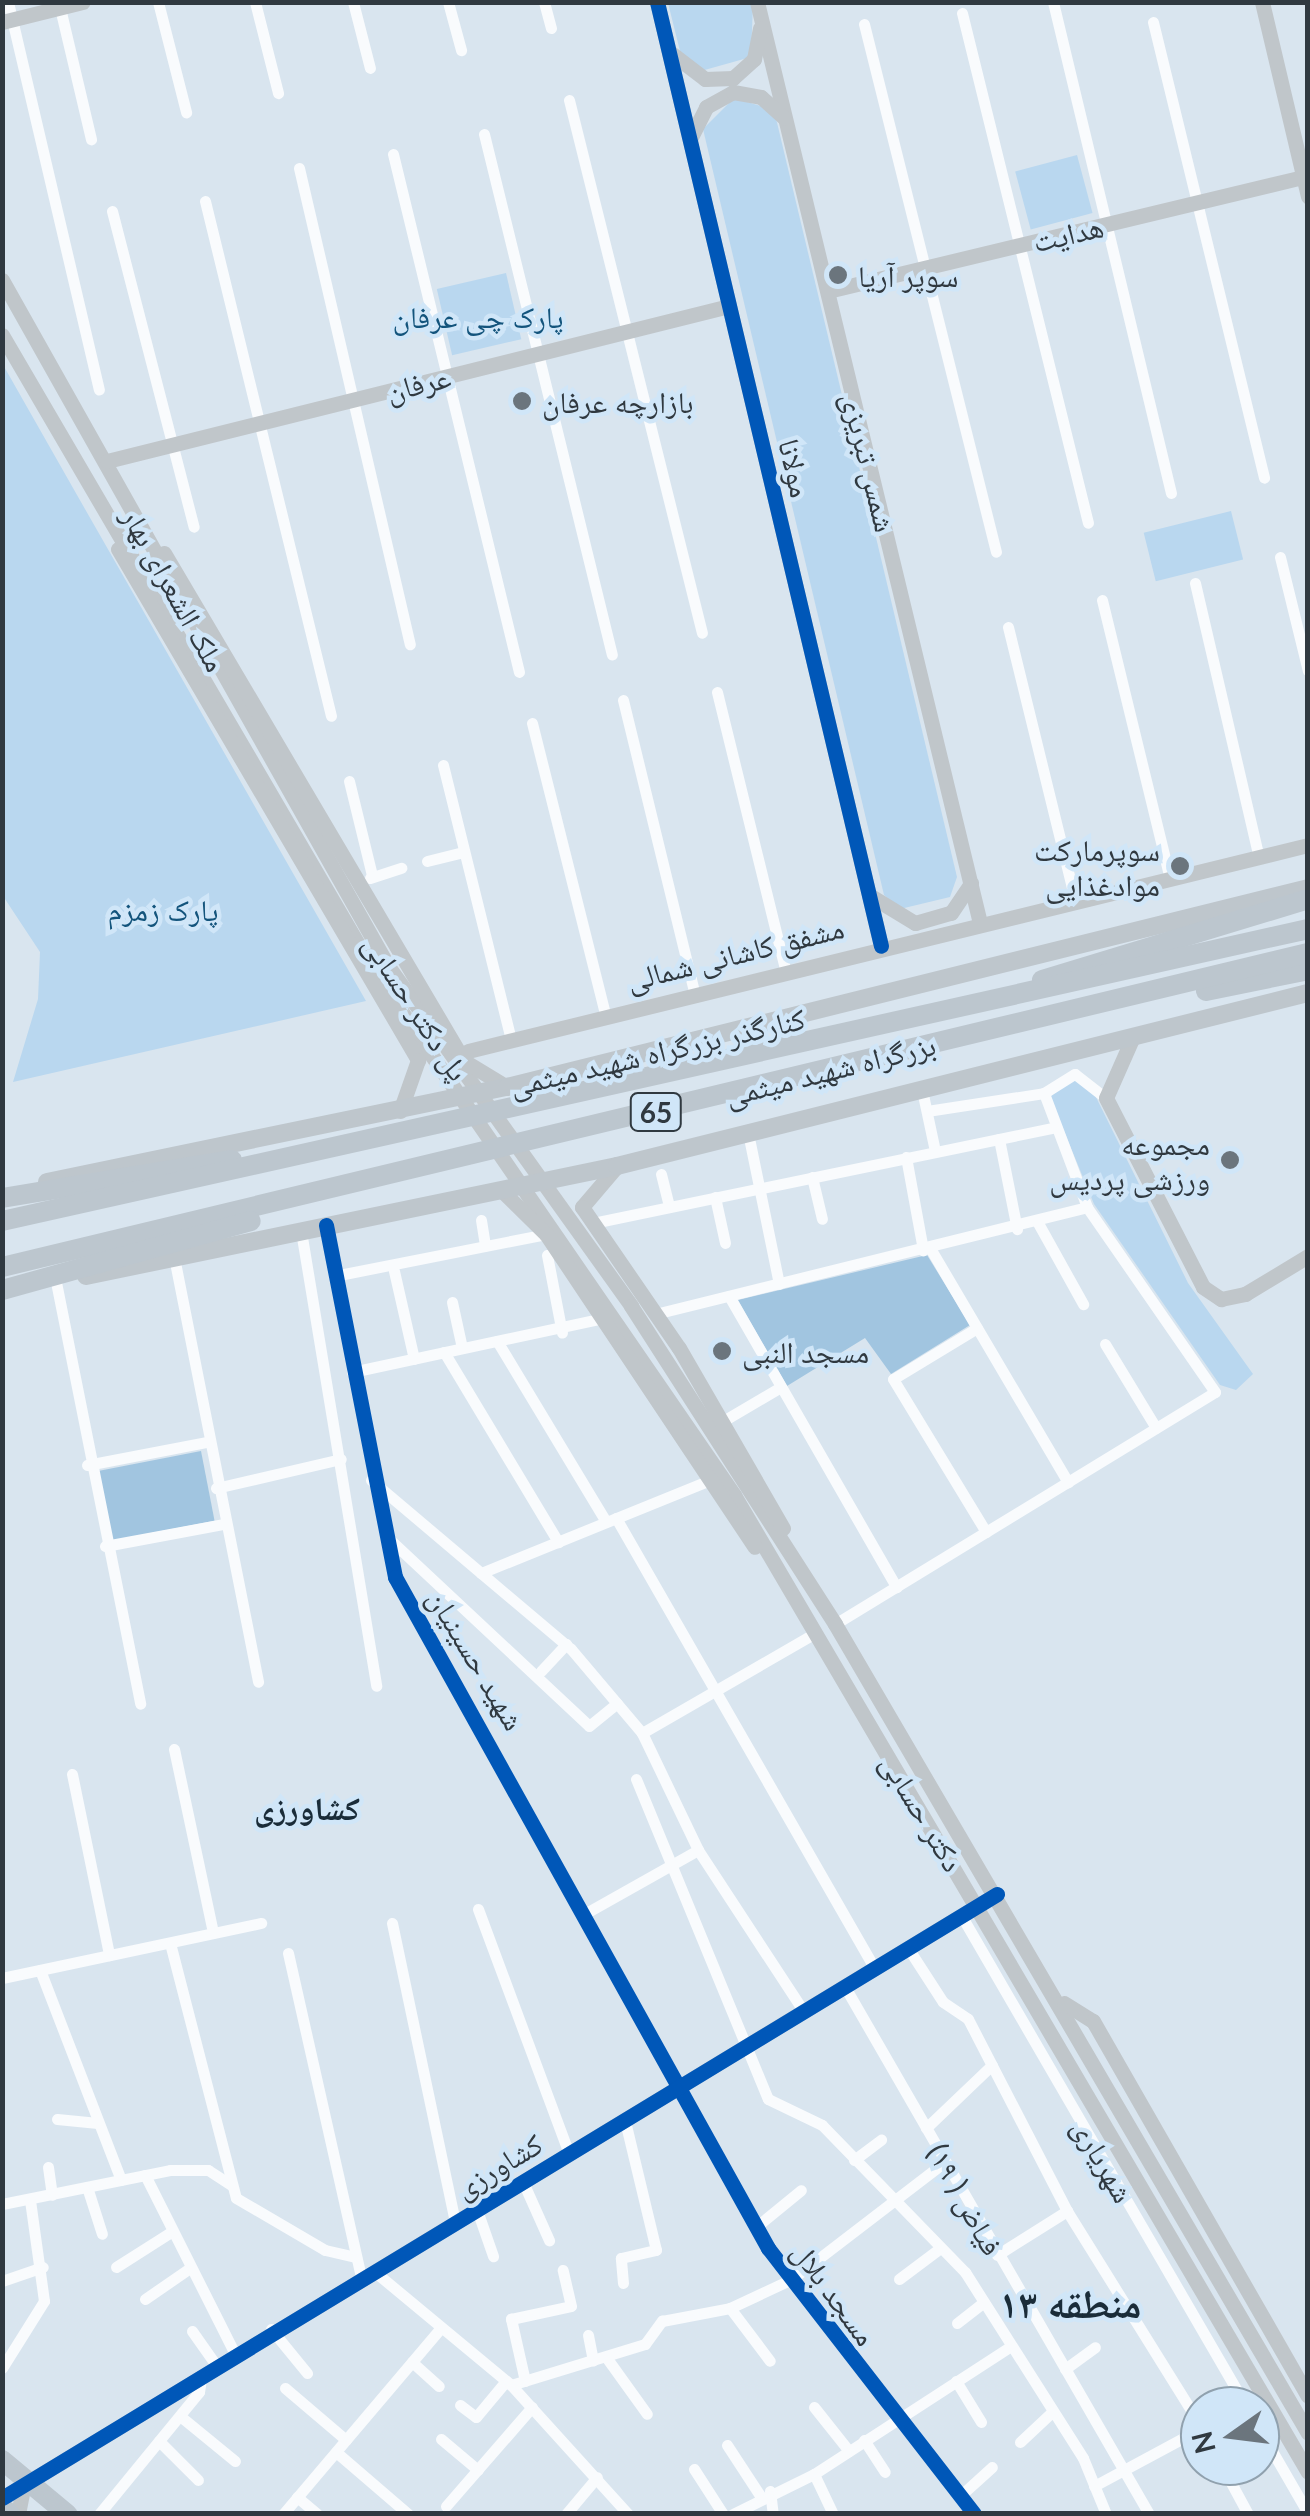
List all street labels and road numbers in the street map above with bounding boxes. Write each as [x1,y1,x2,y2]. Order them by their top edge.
street label: هدایت [1029,207,1107,259]
street label: عرفان [382,358,454,408]
street label: شمس تبریزی [835,389,905,535]
street label: مولانا [772,435,820,501]
street label: ملک الشعرای بهار [115,501,235,677]
street label: مشفق کاشانی شمالی [623,909,847,997]
street label: پل دکتر حسابی [357,927,477,1087]
street label: کنارگذر بزرگراه شهید میثمی [506,999,808,1103]
street label: بزرگراه شهید میثمی [721,1025,939,1113]
road number: 65 [628,1089,684,1135]
street label: شهید حسینیان [421,1582,533,1736]
street label: دکتر حسابی [874,1747,972,1877]
street label: شهریاری [1066,2111,1142,2209]
street label: کشاورزی [448,2125,548,2205]
street label: فیاض ( ۱۹) [921,2137,1011,2261]
street label: مسجد بلال [785,2234,885,2352]

